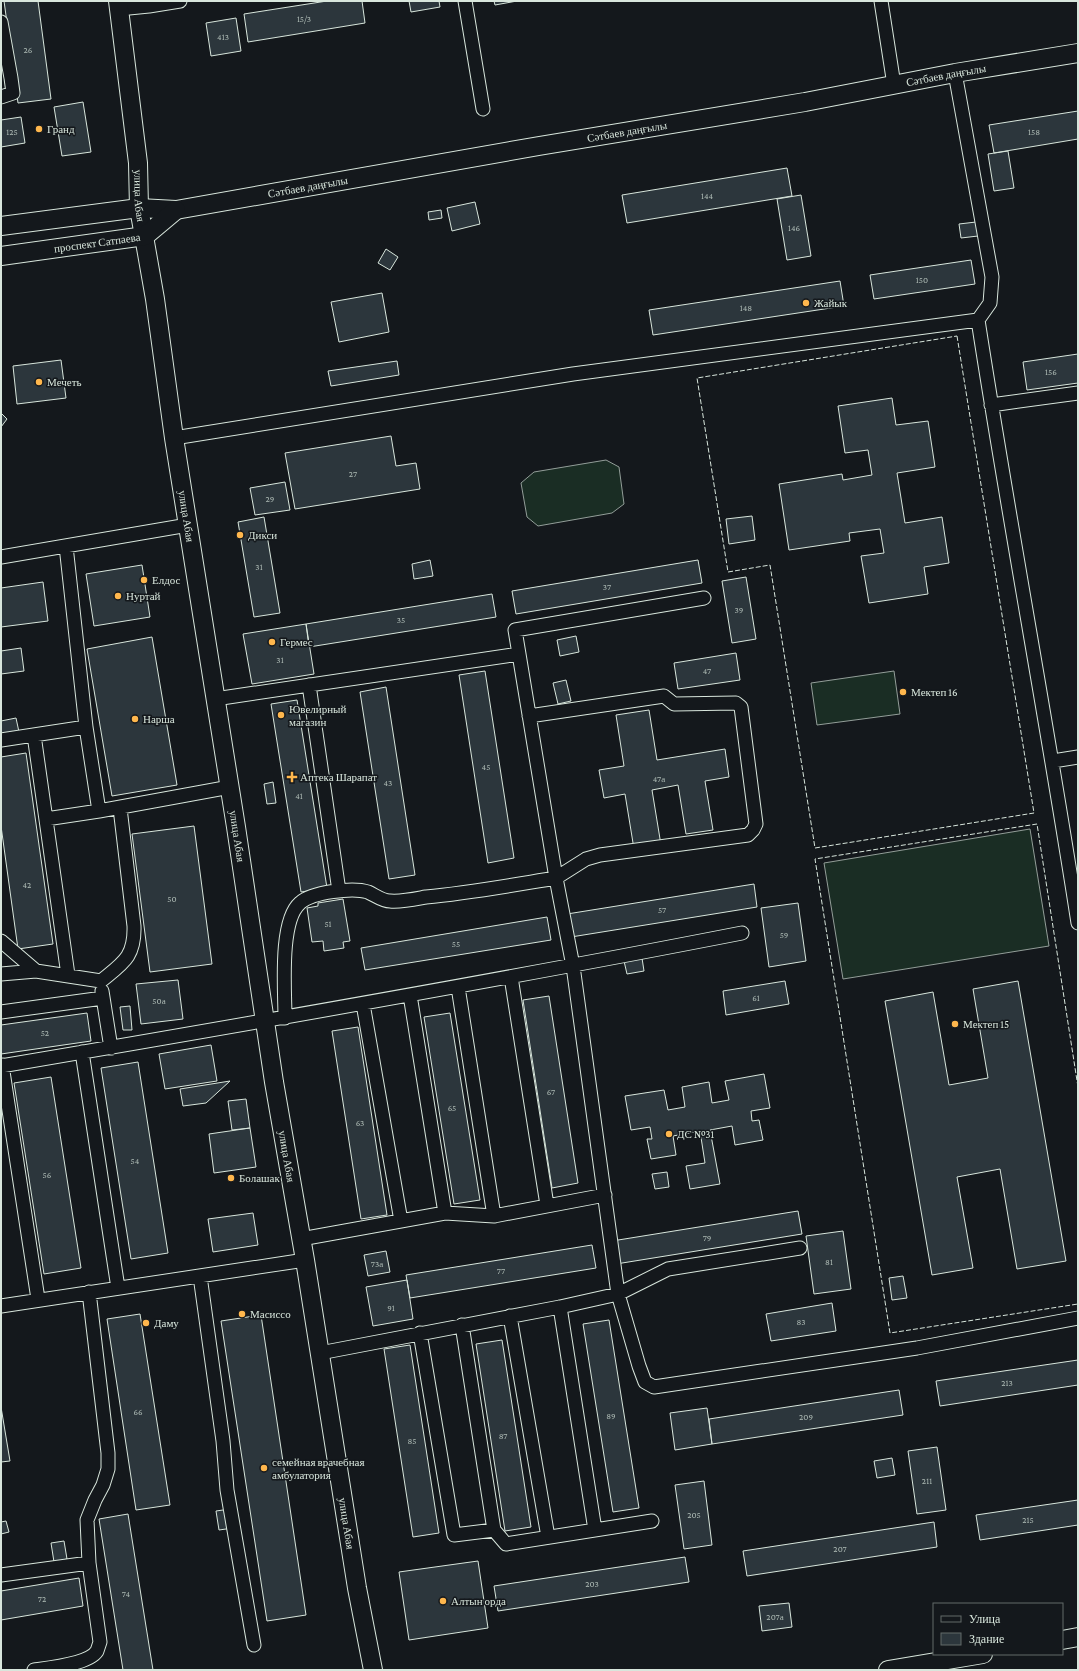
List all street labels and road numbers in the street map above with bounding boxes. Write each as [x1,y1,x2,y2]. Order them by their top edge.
street label: Сәтбаев даңғылы [905,62,987,88]
street label: Сәтбаев даңғылы [586,119,668,144]
street label: улица Абая [132,170,147,223]
street label: Сәтбаев даңғылы [267,174,349,200]
street label: проспект Сатпаева [53,231,141,255]
street label: улица Абая [176,489,196,543]
street label: улица Абая [227,809,247,863]
street label: улица Абая [277,1129,297,1183]
street label: улица Абая [337,1497,357,1550]

